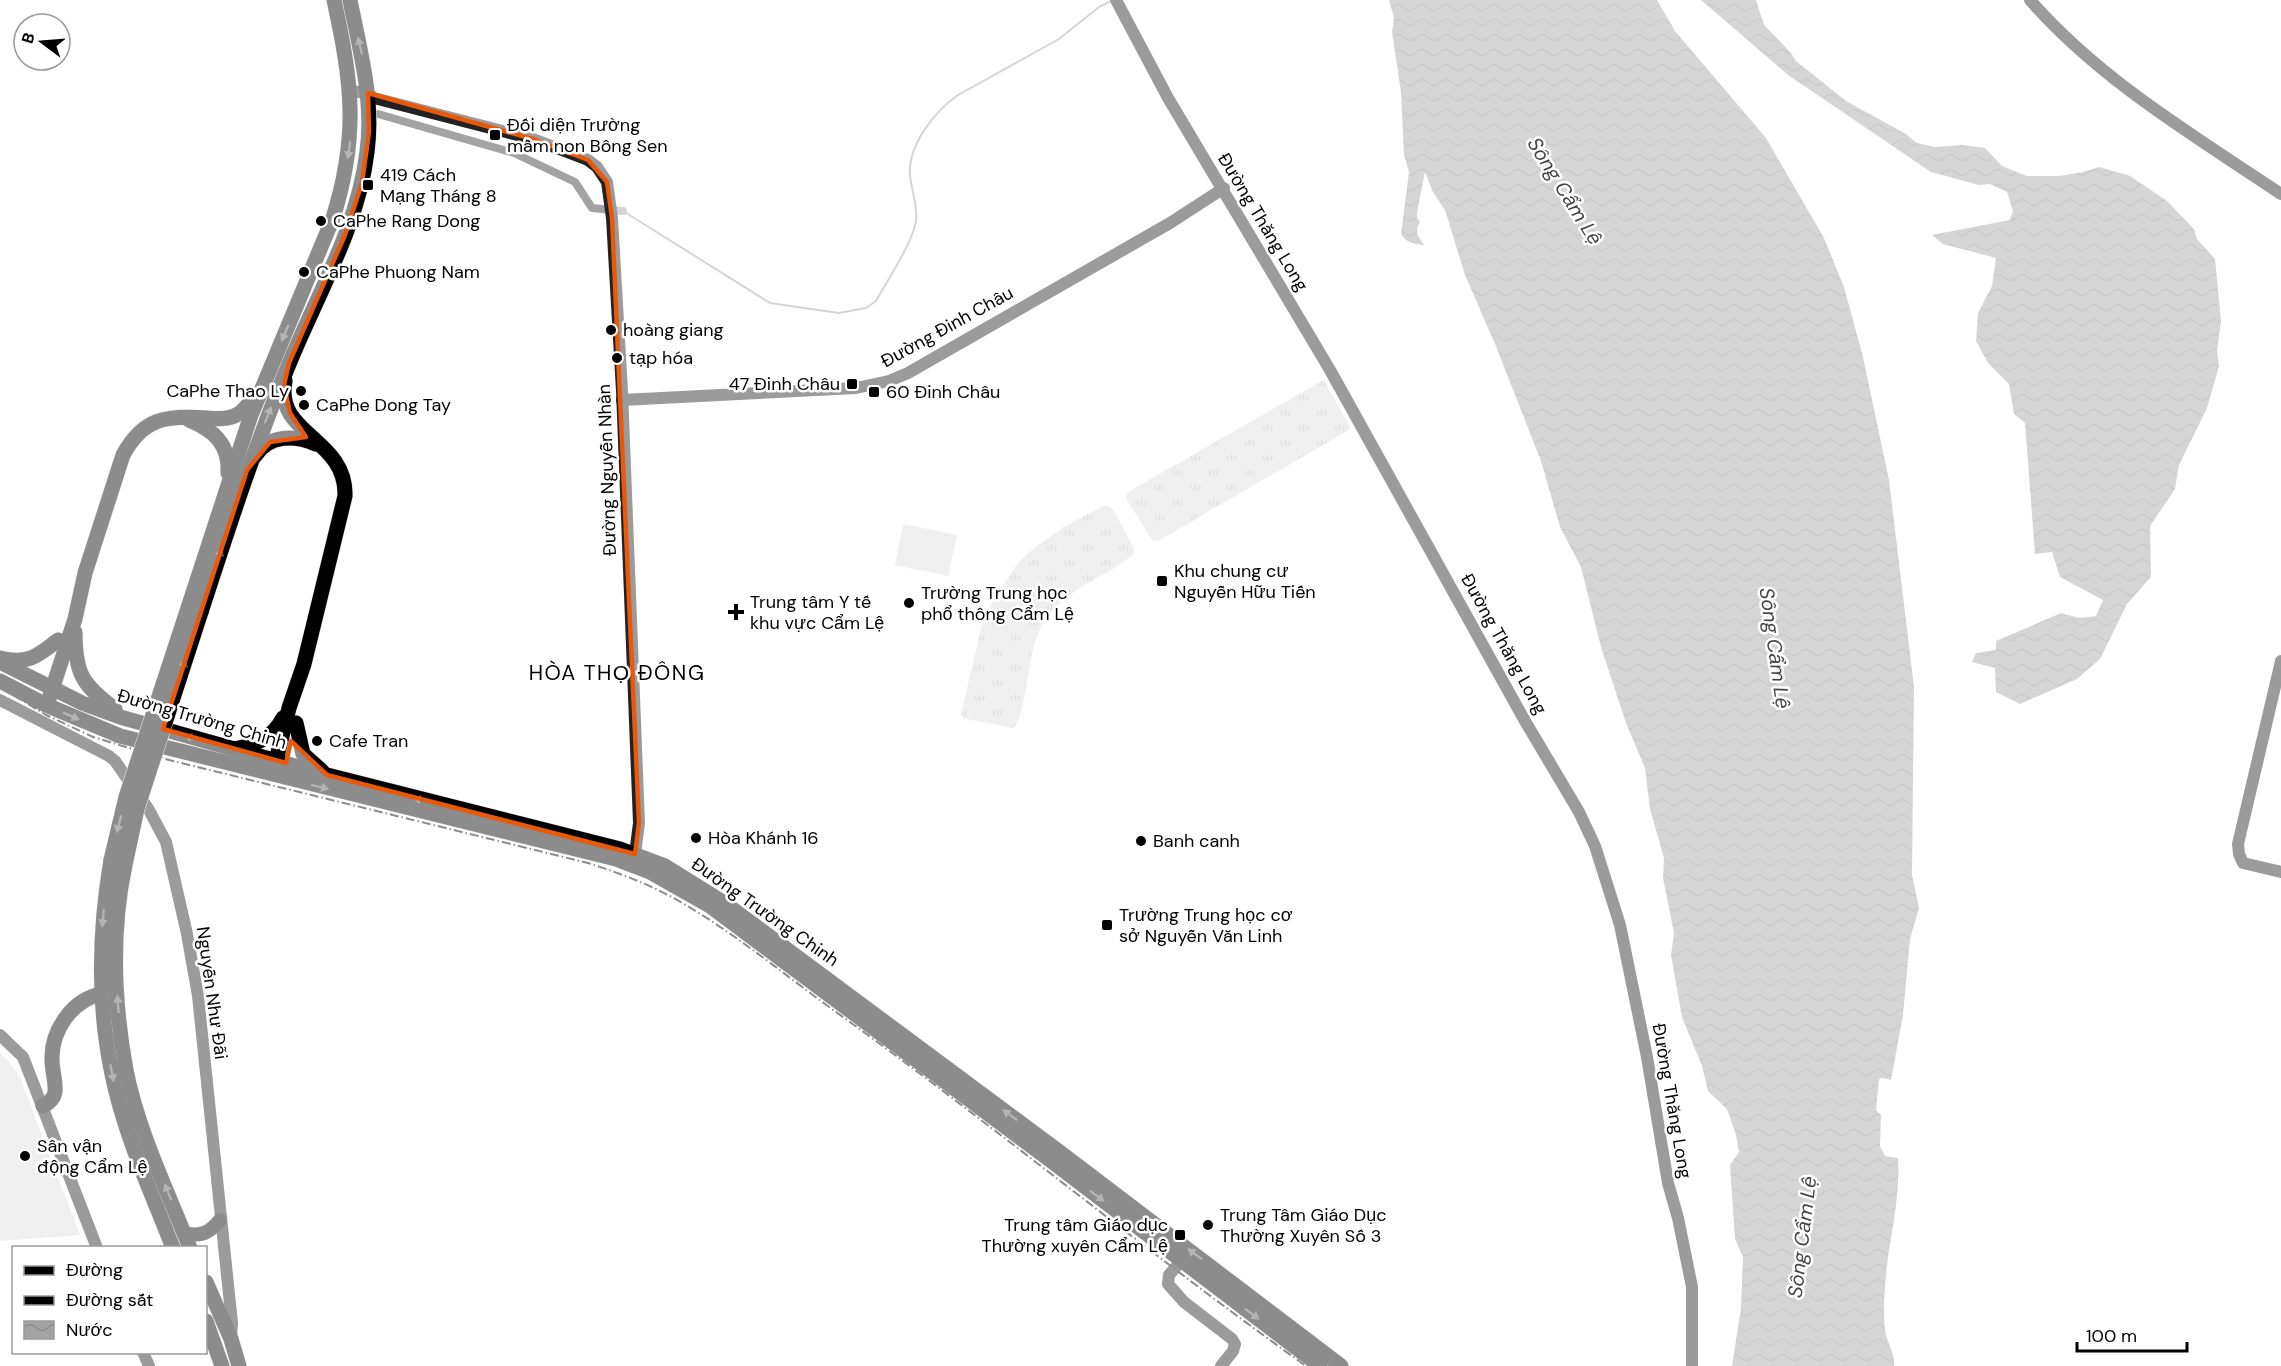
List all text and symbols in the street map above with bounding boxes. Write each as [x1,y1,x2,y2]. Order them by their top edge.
north arrow [12,12,72,72]
text: B [17,30,40,46]
one-way arrow [355,37,365,56]
place label: Đối diện Trường mầm non Bông Sen [507,113,667,158]
marker: Đối diện Trường mầm non Bông Sen [488,128,502,142]
water label: Sông Cẩm Lệ [1522,132,1608,250]
one-way arrow [344,140,353,159]
street label: Đường Thăng Long [1212,148,1314,296]
place label: 419 Cách Mạng Tháng 8 [380,163,497,208]
marker: 419 Cách Mạng Tháng 8 [361,178,375,192]
place label: CaPhe Rang Dong [333,209,480,233]
marker: CaPhe Rang Dong [314,214,328,228]
place label: CaPhe Phuong Nam [316,260,480,284]
marker: CaPhe Phuong Nam [297,265,311,279]
street label: Đường Đinh Châu [877,281,1017,373]
place label: hoàng giang [623,318,724,342]
marker: hoàng giang [604,323,618,337]
one-way arrow [280,325,290,343]
place label: tạp hóa [629,346,693,370]
marker: tạp hóa [610,351,624,365]
place label: 47 Đinh Châu [729,372,840,396]
marker: 47 Đinh Châu [845,377,859,391]
place label: CaPhe Thao Ly [166,379,289,403]
place label: 60 Đinh Châu [886,380,1000,404]
marker: CaPhe Thao Ly [294,384,308,398]
street label: Đường Nguyễn Nhàn [592,384,622,556]
marker: 60 Đinh Châu [867,385,881,399]
place label: CaPhe Dong Tay [316,393,451,417]
marker: CaPhe Dong Tay [297,398,311,412]
one-way arrow [264,406,273,424]
one-way arrow [215,548,224,566]
place label: Khu chung cư Nguyễn Hữu Tiến [1174,559,1316,604]
street label: Đường Thăng Long [1455,569,1553,719]
marker: Khu chung cư Nguyễn Hữu Tiến [1155,574,1169,588]
place label: Trường Trung học phổ thông Cẩm Lệ [921,581,1074,626]
water label: Sông Cẩm Lệ [1754,586,1796,710]
place label: Trung tâm Y tế khu vực Cẩm Lệ [750,590,884,635]
marker: Trường Trung học phổ thông Cẩm Lệ [902,596,916,610]
marker: Trung tâm Y tế khu vực Cẩm Lệ [727,603,745,621]
one-way arrow [179,659,188,677]
district label: HÒA THỌ ĐÔNG [529,659,705,687]
street label: Đường Trường Chinh [115,683,289,755]
one-way arrow [63,712,80,721]
place label: Cafe Tran [329,729,408,753]
one-way arrow [184,733,202,742]
marker: Cafe Tran [310,734,324,748]
one-way arrow [311,783,329,792]
one-way arrow [413,794,431,804]
one-way arrow [114,815,123,833]
place label: Hòa Khánh 16 [708,826,819,850]
place label: Banh canh [1153,829,1240,853]
marker: Hòa Khánh 16 [689,831,703,845]
marker: Banh canh [1134,834,1148,848]
street label: Đường Trường Chinh [687,852,843,972]
place label: Trường Trung học cơ sở Nguyễn Văn Linh [1119,903,1293,948]
one-way arrow [98,908,108,927]
marker: Trường Trung học cơ sở Nguyễn Văn Linh [1100,918,1114,932]
street label: Nguyễn Như Đãi [191,925,233,1061]
one-way arrow [113,995,123,1014]
street label: Đường Thăng Long [1647,1021,1697,1181]
one-way arrow [108,1063,117,1082]
one-way arrow [1003,1109,1019,1121]
place label: Sân vận động Cẩm Lệ [37,1134,148,1179]
marker: Sân vận động Cẩm Lệ [18,1149,32,1163]
water label: Sông Cẩm Lệ [1782,1175,1822,1299]
one-way arrow [163,1182,173,1200]
one-way arrow [1089,1189,1104,1201]
place label: Trung Tâm Giáo Dục Thường Xuyên Số 3 [1220,1203,1387,1248]
place label: Trung tâm Giáo dục Thường xuyên Cẩm Lệ [982,1213,1168,1258]
marker: Trung Tâm Giáo Dục Thường Xuyên Số 3 [1201,1218,1215,1232]
marker: Trung tâm Giáo dục Thường xuyên Cẩm Lệ [1173,1228,1187,1242]
legend [12,1246,207,1354]
one-way arrow [1187,1248,1203,1260]
text: Đường [66,1258,123,1282]
text: Đường sắt [66,1288,153,1312]
one-way arrow [1243,1308,1259,1320]
scale bar [2077,1315,2186,1353]
text: Nước [66,1318,113,1342]
text: 100 m [2086,1324,2137,1348]

